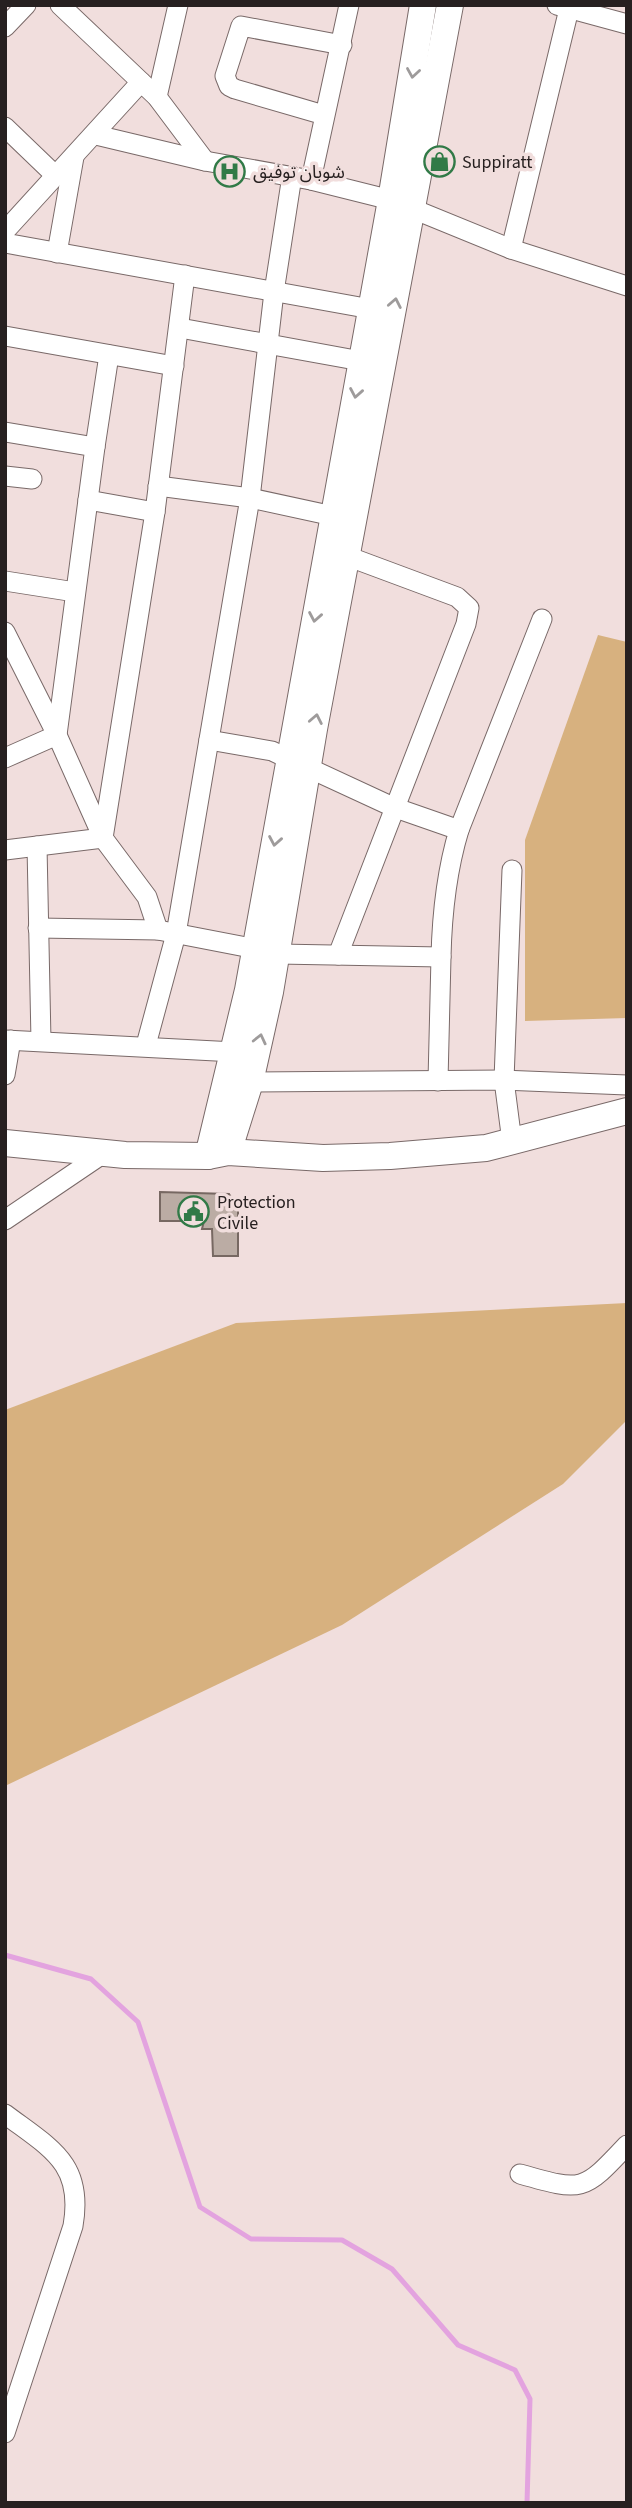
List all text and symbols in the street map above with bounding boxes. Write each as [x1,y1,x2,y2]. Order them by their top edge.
one-way arrow [406,67,421,79]
shop icon: Suppiratt [422,145,456,179]
place label: Suppiratt [462,150,532,175]
hospital icon: شوبان توفيق [213,155,247,189]
place label: شوبان توفيق [253,160,345,185]
one-way arrow [387,297,402,309]
one-way arrow [349,387,364,399]
one-way arrow [308,611,323,623]
one-way arrow [308,713,323,725]
one-way arrow [268,835,283,847]
one-way arrow [251,1033,266,1045]
place label: Protection Civile [217,1190,296,1236]
public building icon: Protection Civile [177,1195,211,1229]

